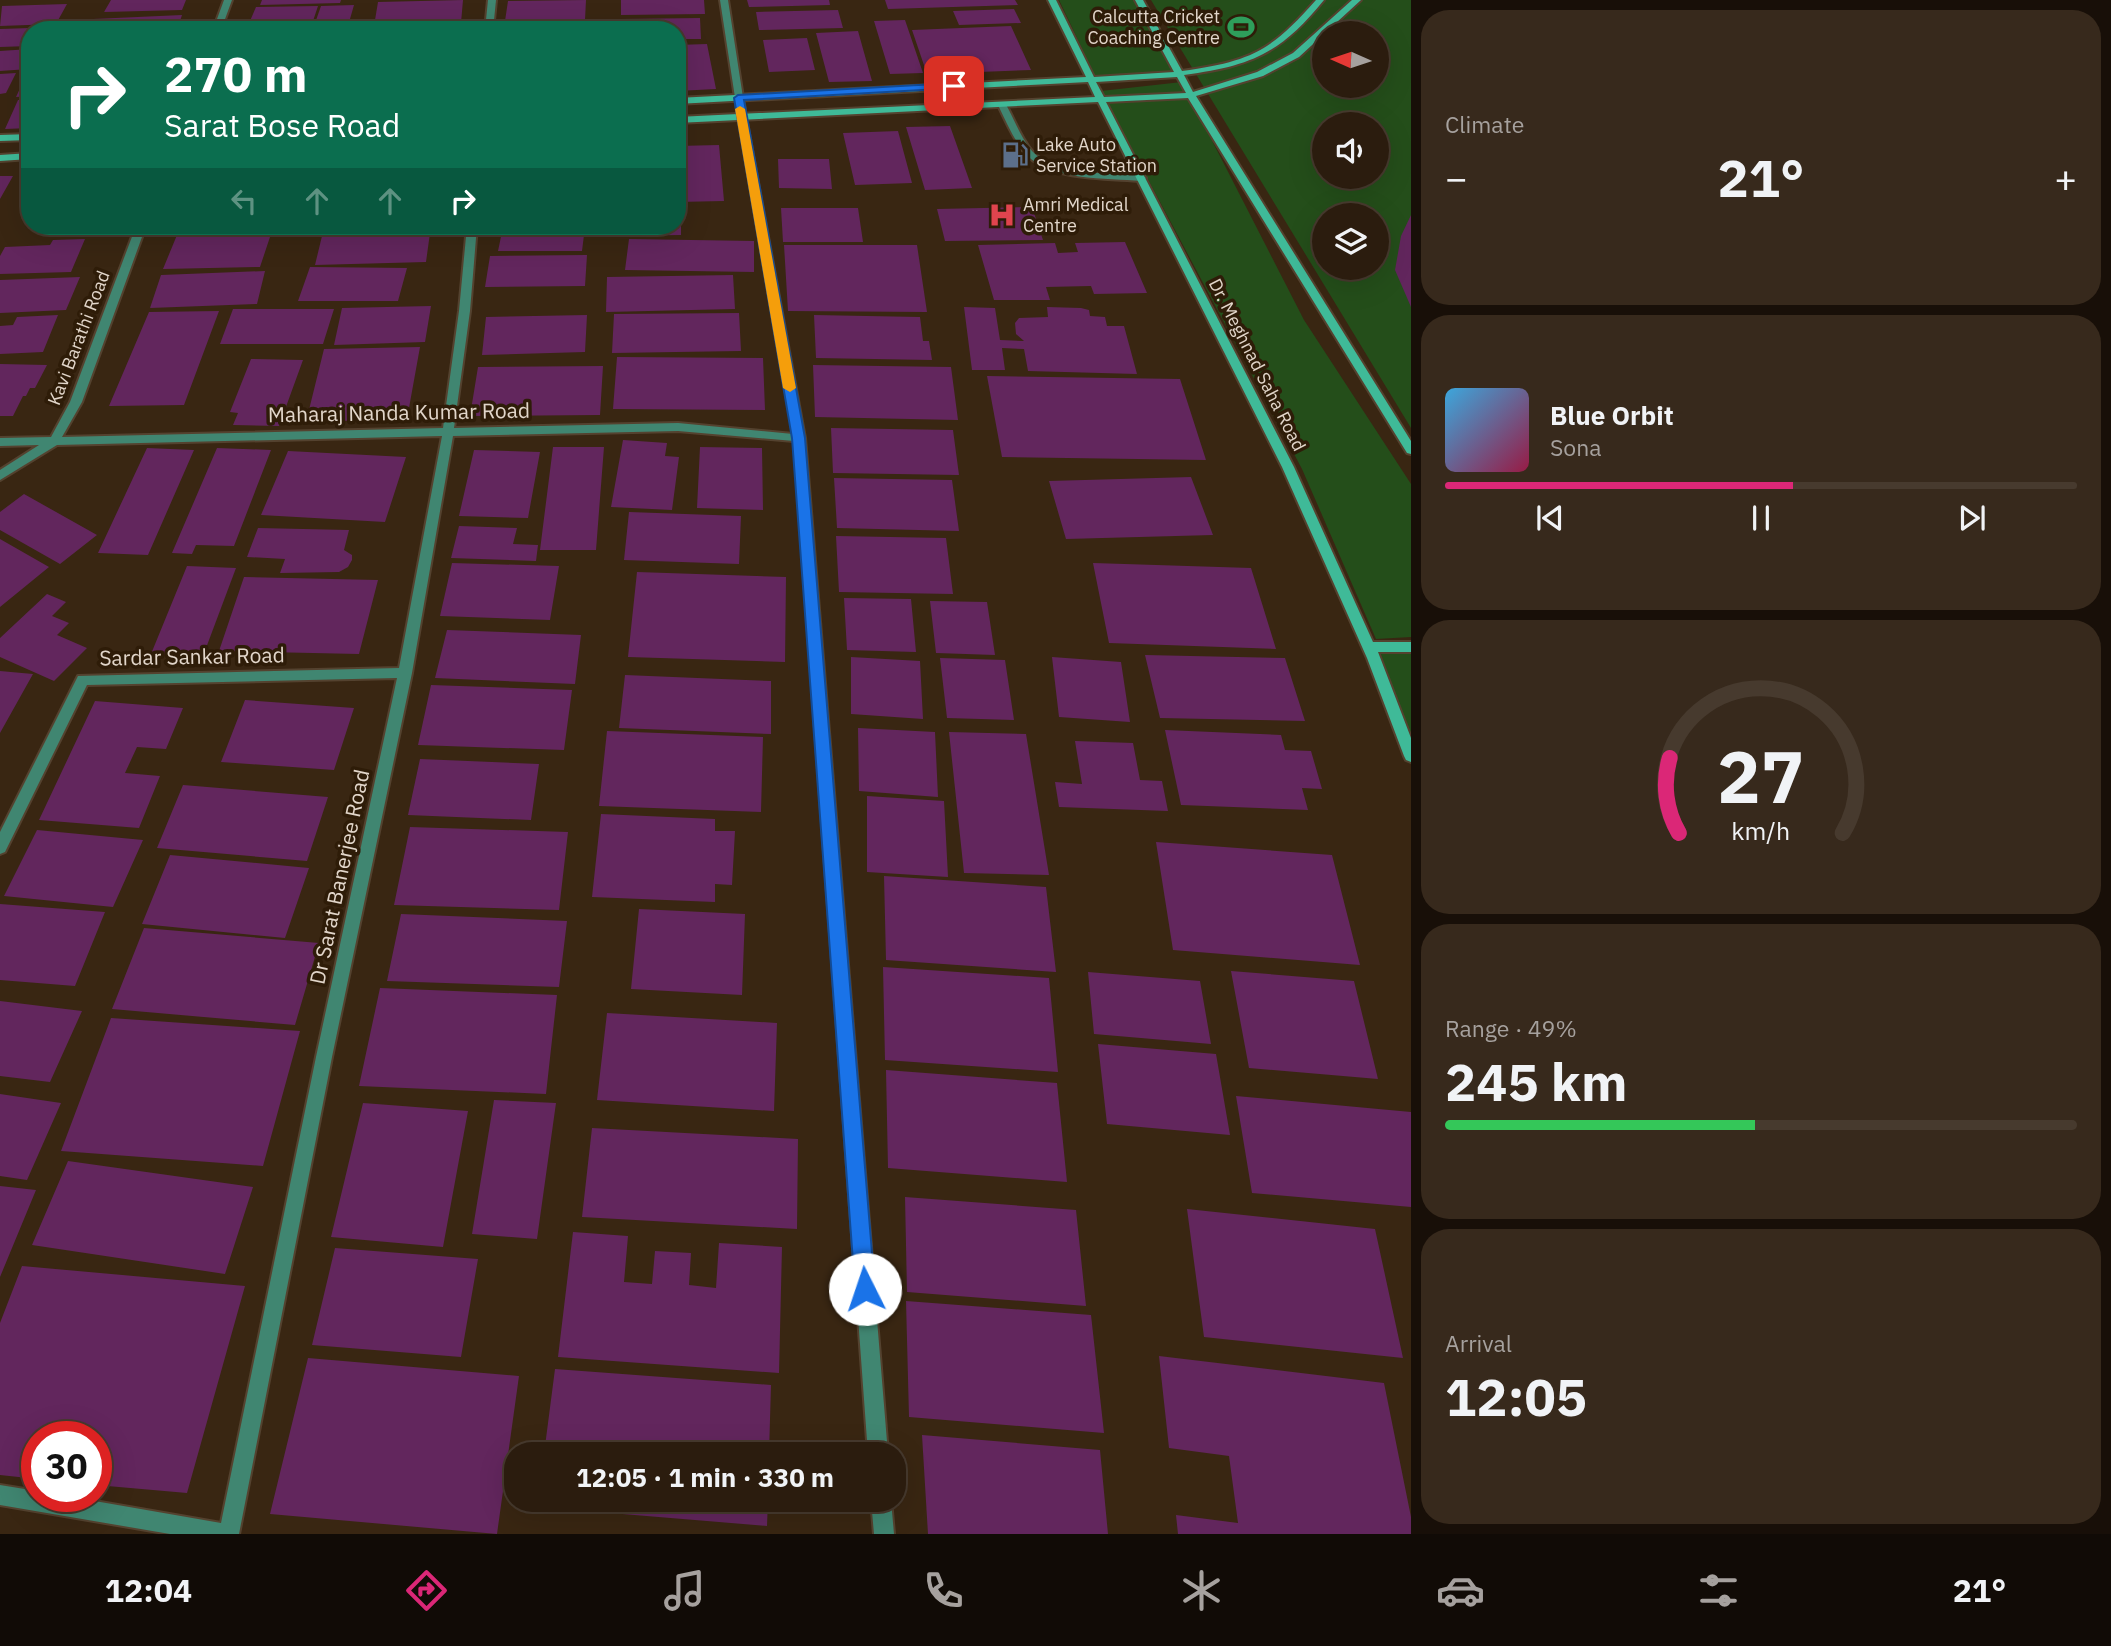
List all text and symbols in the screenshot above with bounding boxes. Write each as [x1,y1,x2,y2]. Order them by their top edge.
place label: Calcutta Cricket Coaching Centre [1087,5,1220,49]
sports icon: Calcutta Cricket Coaching Centre [1226,12,1256,42]
north arrow [1312,21,1390,98]
map controls [1312,21,1389,280]
text: 270 m [164,42,308,105]
icon: right [49,49,140,140]
pin [924,56,984,116]
icon: arrive [935,67,973,105]
text: Sarat Bose Road [164,104,400,146]
text: Climate [1445,109,1524,139]
button: sound [1312,112,1389,189]
place label: Lake Auto Service Station [1036,133,1157,177]
fuel station icon: Lake Auto Service Station [1000,140,1030,170]
text: 21° [1718,144,1804,211]
text: − [1445,153,1468,202]
text: + [2054,153,2077,202]
icon: left [225,182,263,220]
icon: ahead [298,182,336,220]
icon: ahead [371,182,409,220]
icon: right [444,182,482,220]
place label: Amri Medical Centre [1023,193,1129,237]
hospital icon: Amri Medical Centre [987,200,1017,230]
button: layers [1312,203,1389,280]
street label: Kavi Barathi Road [42,267,115,408]
street label: Dr. Meghnad Saha Road [1204,275,1311,455]
street label: Maharaj Nanda Kumar Road [268,396,530,428]
text: Blue Orbit [1550,398,1674,432]
text: Sona [1550,432,1602,462]
icon: previous [1531,499,1569,537]
icon: pause [1742,499,1780,537]
icon: next [1953,499,1991,537]
street label: Sardar Sankar Road [99,640,285,672]
text: 27 [1717,728,1805,823]
street label: Dr Sarat Banerjee Road [303,767,375,987]
text: km/h [1732,814,1790,847]
text: Range · 49% [1445,1013,1577,1043]
text: 245 km [1445,1048,1627,1115]
position arrow [828,1252,902,1326]
text: Arrival [1445,1328,1512,1358]
text: 12:05 [1445,1363,1587,1430]
speed limit sign: 30 [21,1421,112,1512]
text: 12:05 · 1 min · 330 m [576,1460,834,1494]
icon: directions [402,1566,451,1615]
icon: music [660,1566,709,1615]
icon: phone [919,1566,968,1615]
icon: climate [1177,1566,1226,1615]
icon: car [1436,1566,1485,1615]
icon: filters [1694,1566,1743,1615]
text: 12:04 [105,1569,192,1611]
text: 21° [1953,1569,2006,1611]

